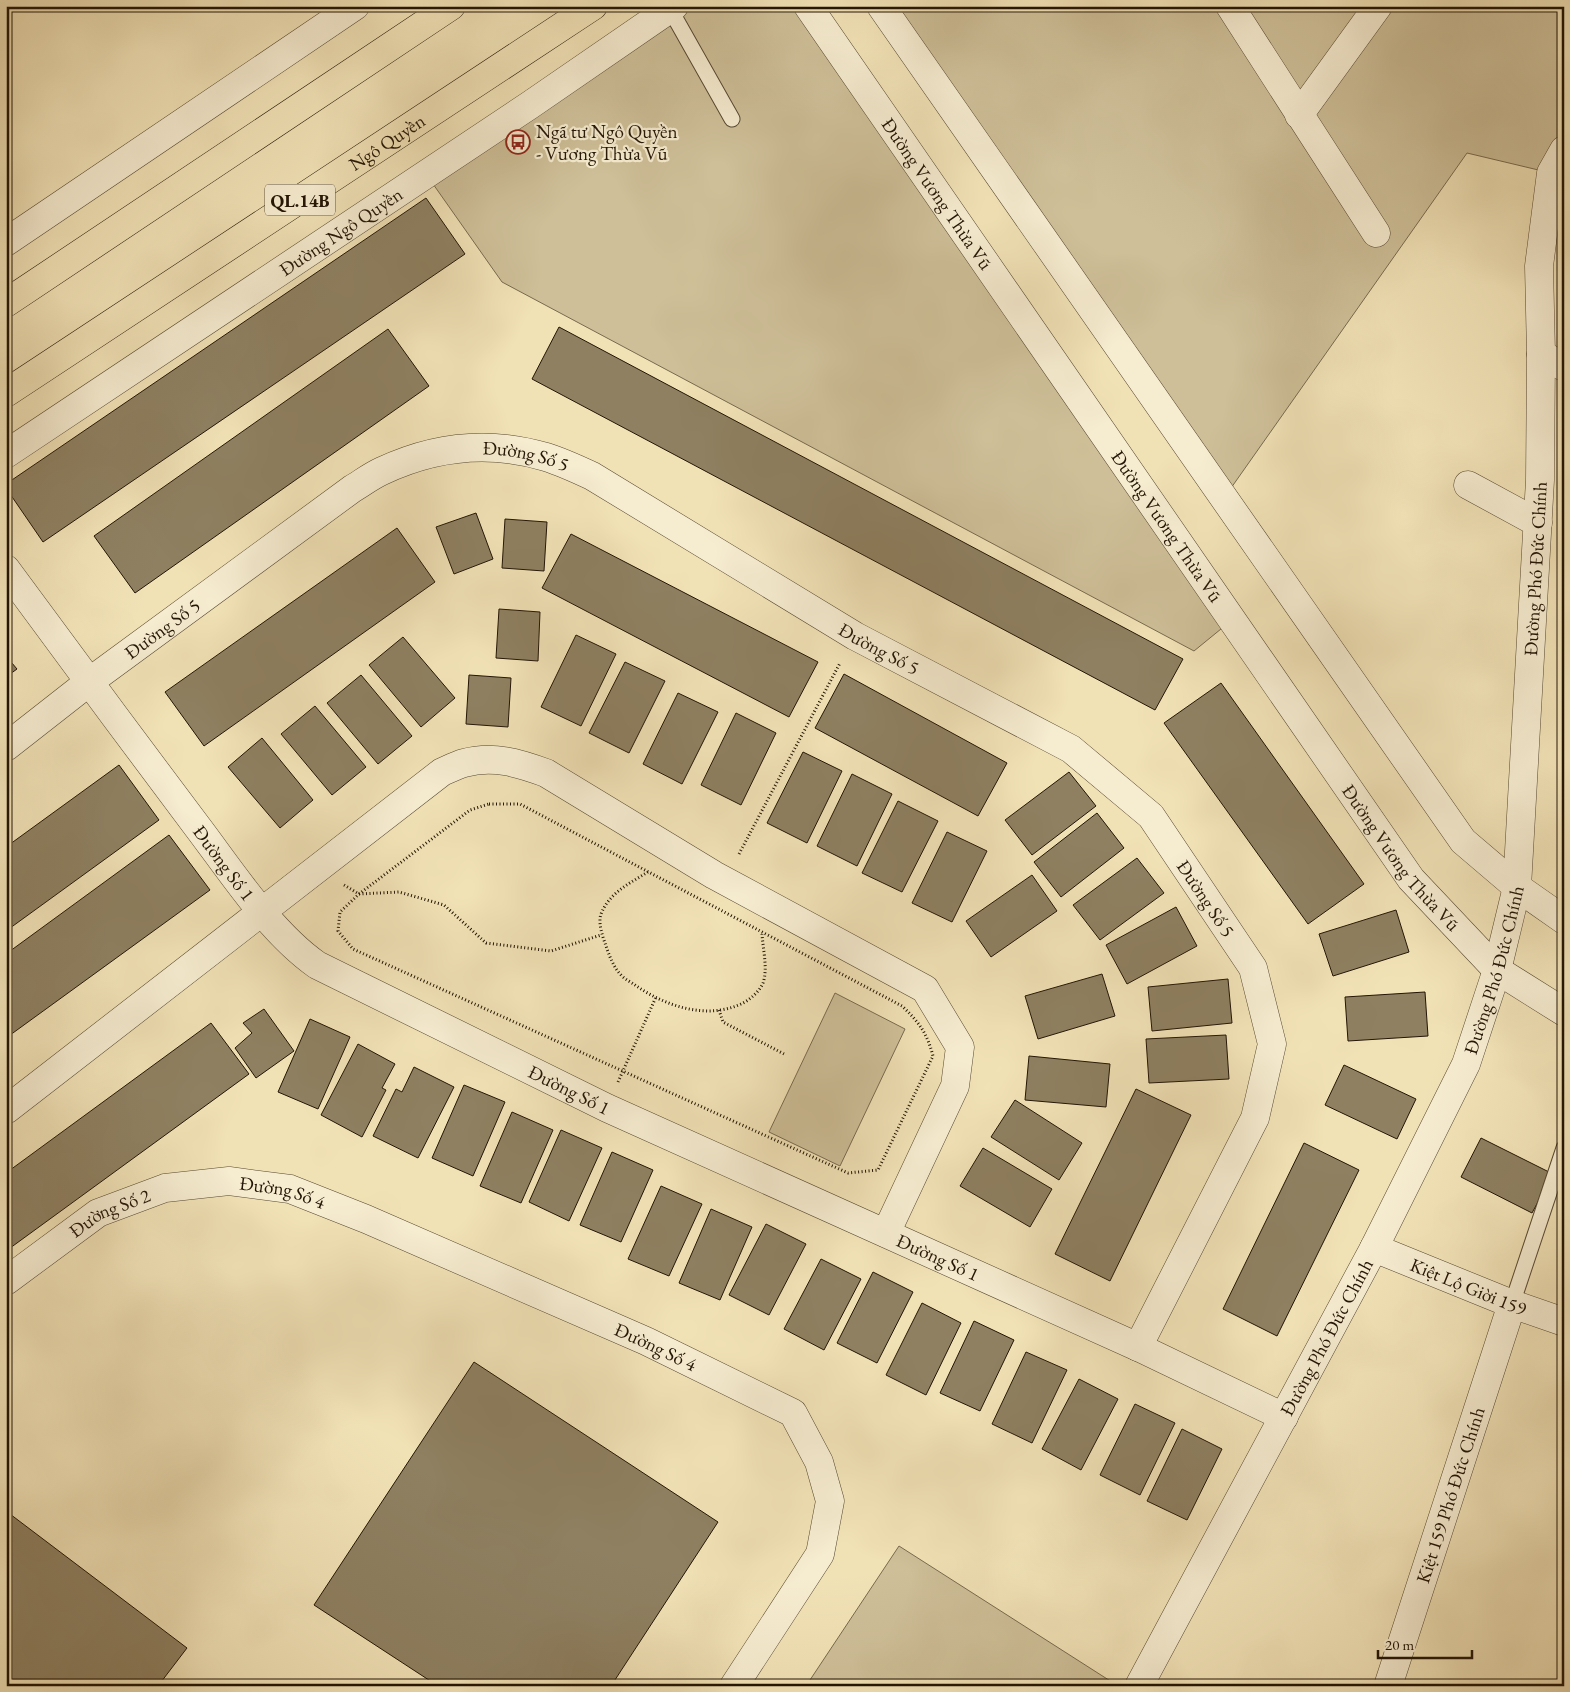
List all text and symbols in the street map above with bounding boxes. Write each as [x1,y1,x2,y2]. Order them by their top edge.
street label: Ngô Quyền [344,108,430,176]
street label: Đường Vương Thừa Vũ [876,113,999,274]
place label: Ngã tư Ngô Quyền - Vương Thừa Vũ [536,119,677,166]
bus stop icon: Ngã tư Ngô Quyền - Vương Thừa Vũ [505,129,531,155]
street label: Đường Ngô Quyền [274,181,407,281]
road number: QL.14B [265,184,335,216]
street label: Đường Số 5 [482,435,573,477]
street label: Đường Vương Thừa Vũ [1106,445,1228,607]
street label: Đường Phó Đức Chính [1518,481,1552,657]
street label: Đường Số 5 [119,592,205,665]
street label: Đường Số 5 [834,617,924,680]
street label: Đường Vương Thừa Vũ [1337,779,1466,936]
street label: Đường Số 1 [188,820,260,906]
street label: Đường Số 5 [1171,855,1241,942]
street label: Đường Phó Đức Chính [1458,883,1529,1058]
street label: Đường Số 1 [524,1059,614,1120]
street label: Đường Số 4 [238,1170,330,1215]
street label: Đường Số 2 [64,1182,153,1243]
street label: Đường Số 1 [893,1228,983,1286]
street label: Kiệt Lộ Giời 159 [1407,1252,1530,1321]
street label: Đường Phó Đức Chính [1274,1254,1379,1420]
street label: Đường Số 4 [611,1316,702,1377]
street label: Kiệt 159 Phó Đức Chính [1410,1403,1490,1586]
scale bar [1378,1627,1471,1659]
text: 20 m [1385,1635,1414,1654]

